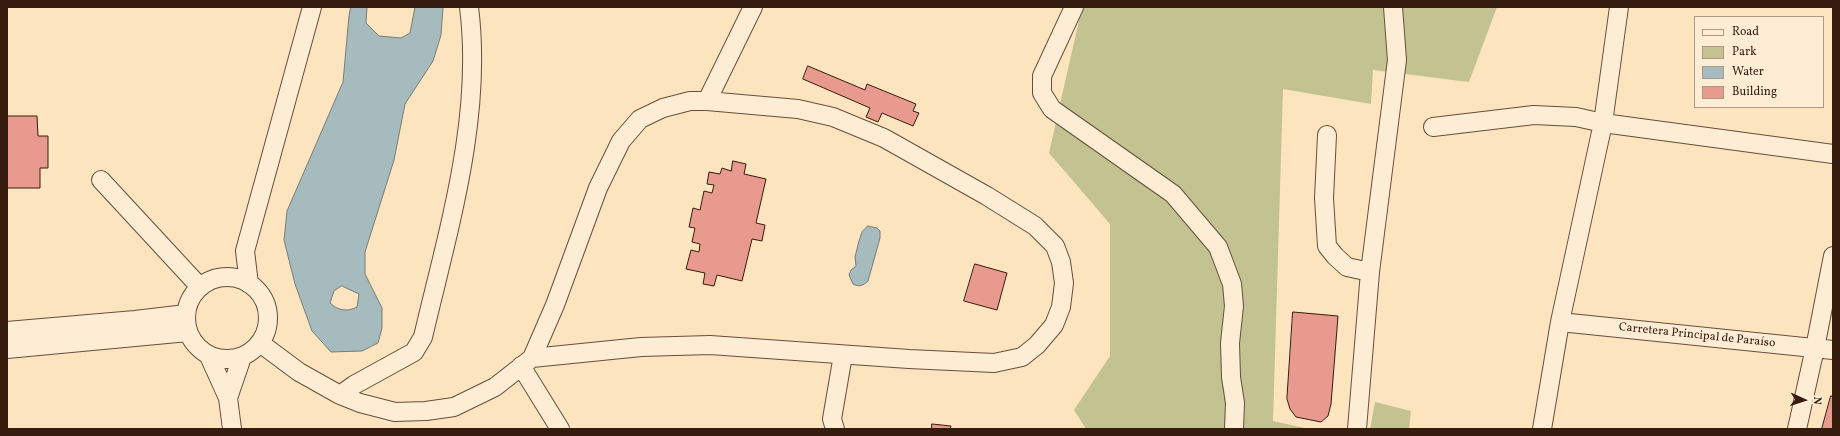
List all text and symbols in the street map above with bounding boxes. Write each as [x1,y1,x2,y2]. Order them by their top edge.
legend [1694,16,1824,108]
text: Road [1732,24,1759,40]
text: Park [1732,44,1757,60]
text: Water [1732,64,1764,80]
text: Building [1732,84,1777,100]
street label: Carretera Principal de Paraíso [1618,321,1776,351]
north arrow [1784,380,1824,420]
text: N [1809,396,1824,405]

